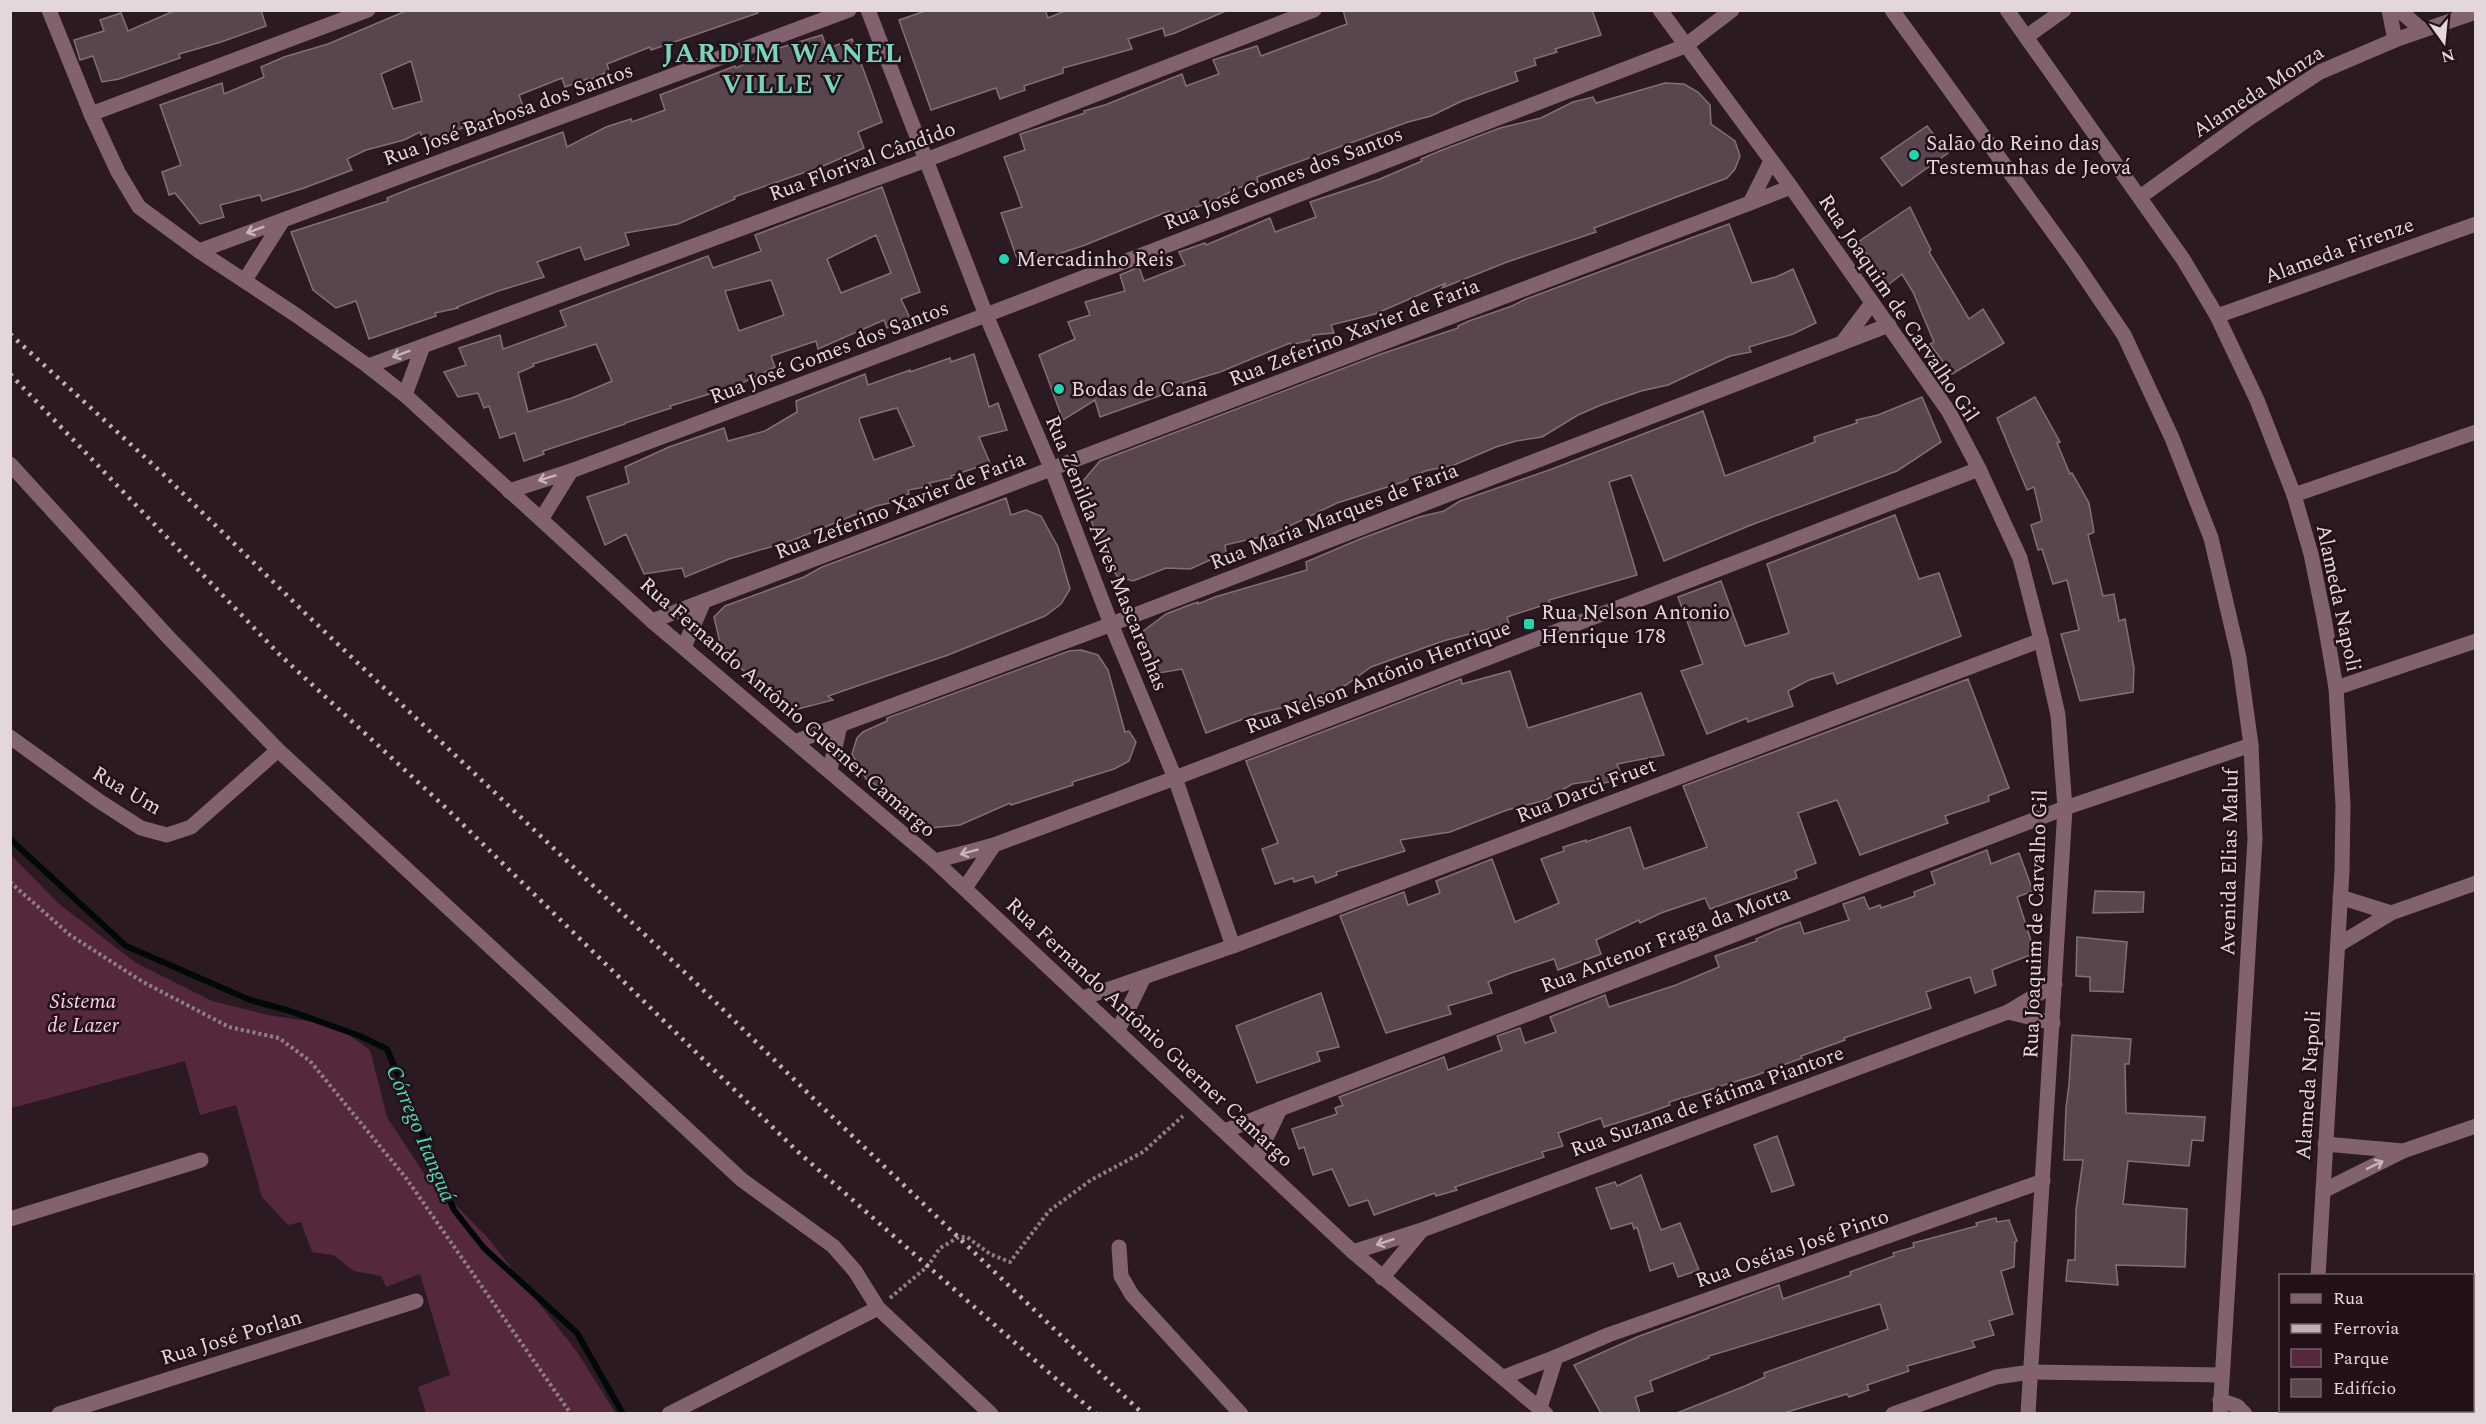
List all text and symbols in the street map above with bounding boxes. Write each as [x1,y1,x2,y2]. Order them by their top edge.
north arrow [2414,12,2474,72]
district label: JARDIM WANEL VILLE V [662,33,904,106]
street label: Alameda Monza [2186,37,2331,147]
text: N [2438,42,2457,69]
street label: Rua José Barbosa dos Santos [379,55,638,175]
street label: Rua Florival Cândido [764,113,960,211]
street label: Rua José Gomes dos Santos [1159,118,1408,239]
place label: Salão do Reino das Testemunhas de Jeová [1926,128,2132,184]
marker: Salão do Reino das Testemunhas de Jeová [1907,148,1921,162]
street label: Rua Joaquim de Carvalho Gil [1810,188,1987,429]
street label: Alameda Firenze [2260,209,2419,293]
one-way arrow [246,226,265,237]
place label: Mercadinho Reis [1016,244,1174,276]
marker: Mercadinho Reis [997,252,1011,266]
street label: Rua Zeferino Xavier de Faria [1224,270,1485,396]
street label: Rua José Gomes dos Santos [705,292,954,413]
one-way arrow [392,349,411,360]
place label: Bodas de Canã [1071,374,1209,406]
marker: Bodas de Canã [1052,382,1066,396]
street label: Rua Zenilda Alves Mascarenhas [1036,411,1176,696]
street label: Rua Zeferino Xavier de Faria [770,443,1031,569]
street label: Rua Maria Marques de Faria [1205,454,1464,579]
one-way arrow [538,473,557,484]
street label: Alameda Napoli [2307,521,2369,675]
street label: Rua Fernando Antônio Guerner Camargo [632,570,943,846]
place label: Rua Nelson Antonio Henrique 178 [1541,597,1730,653]
street label: Rua Nelson Antônio Henrique [1241,612,1516,743]
marker: Rua Nelson Antonio Henrique 178 [1522,617,1536,631]
street label: Rua Darci Fruet [1512,749,1661,832]
street label: Rua Um [86,758,167,824]
street label: Avenida Elias Maluf [2212,766,2248,956]
street label: Rua Joaquim de Carvalho Gil [2015,789,2057,1059]
one-way arrow [960,846,979,858]
street label: Rua Antenor Fraga da Motta [1536,877,1796,1002]
street label: Rua Fernando Antônio Guerner Camargo [998,890,1301,1175]
park label: Sistema de Lazer [47,986,120,1042]
street label: Alameda Napoli [2288,1009,2330,1161]
street label: Rua Suzana de Fátima Piantore [1566,1037,1849,1166]
water label: Córrego Itanguá [377,1060,465,1208]
one-way arrow [2366,1159,2384,1171]
street label: Rua Oséias José Pinto [1691,1201,1894,1297]
one-way arrow [1376,1237,1395,1248]
legend [2279,1274,2474,1412]
text: Rua [2333,1285,2364,1312]
street label: Rua José Porlan [157,1301,306,1375]
text: Ferrovia [2333,1315,2400,1342]
text: Parque [2333,1345,2389,1372]
text: Edifício [2333,1375,2396,1402]

